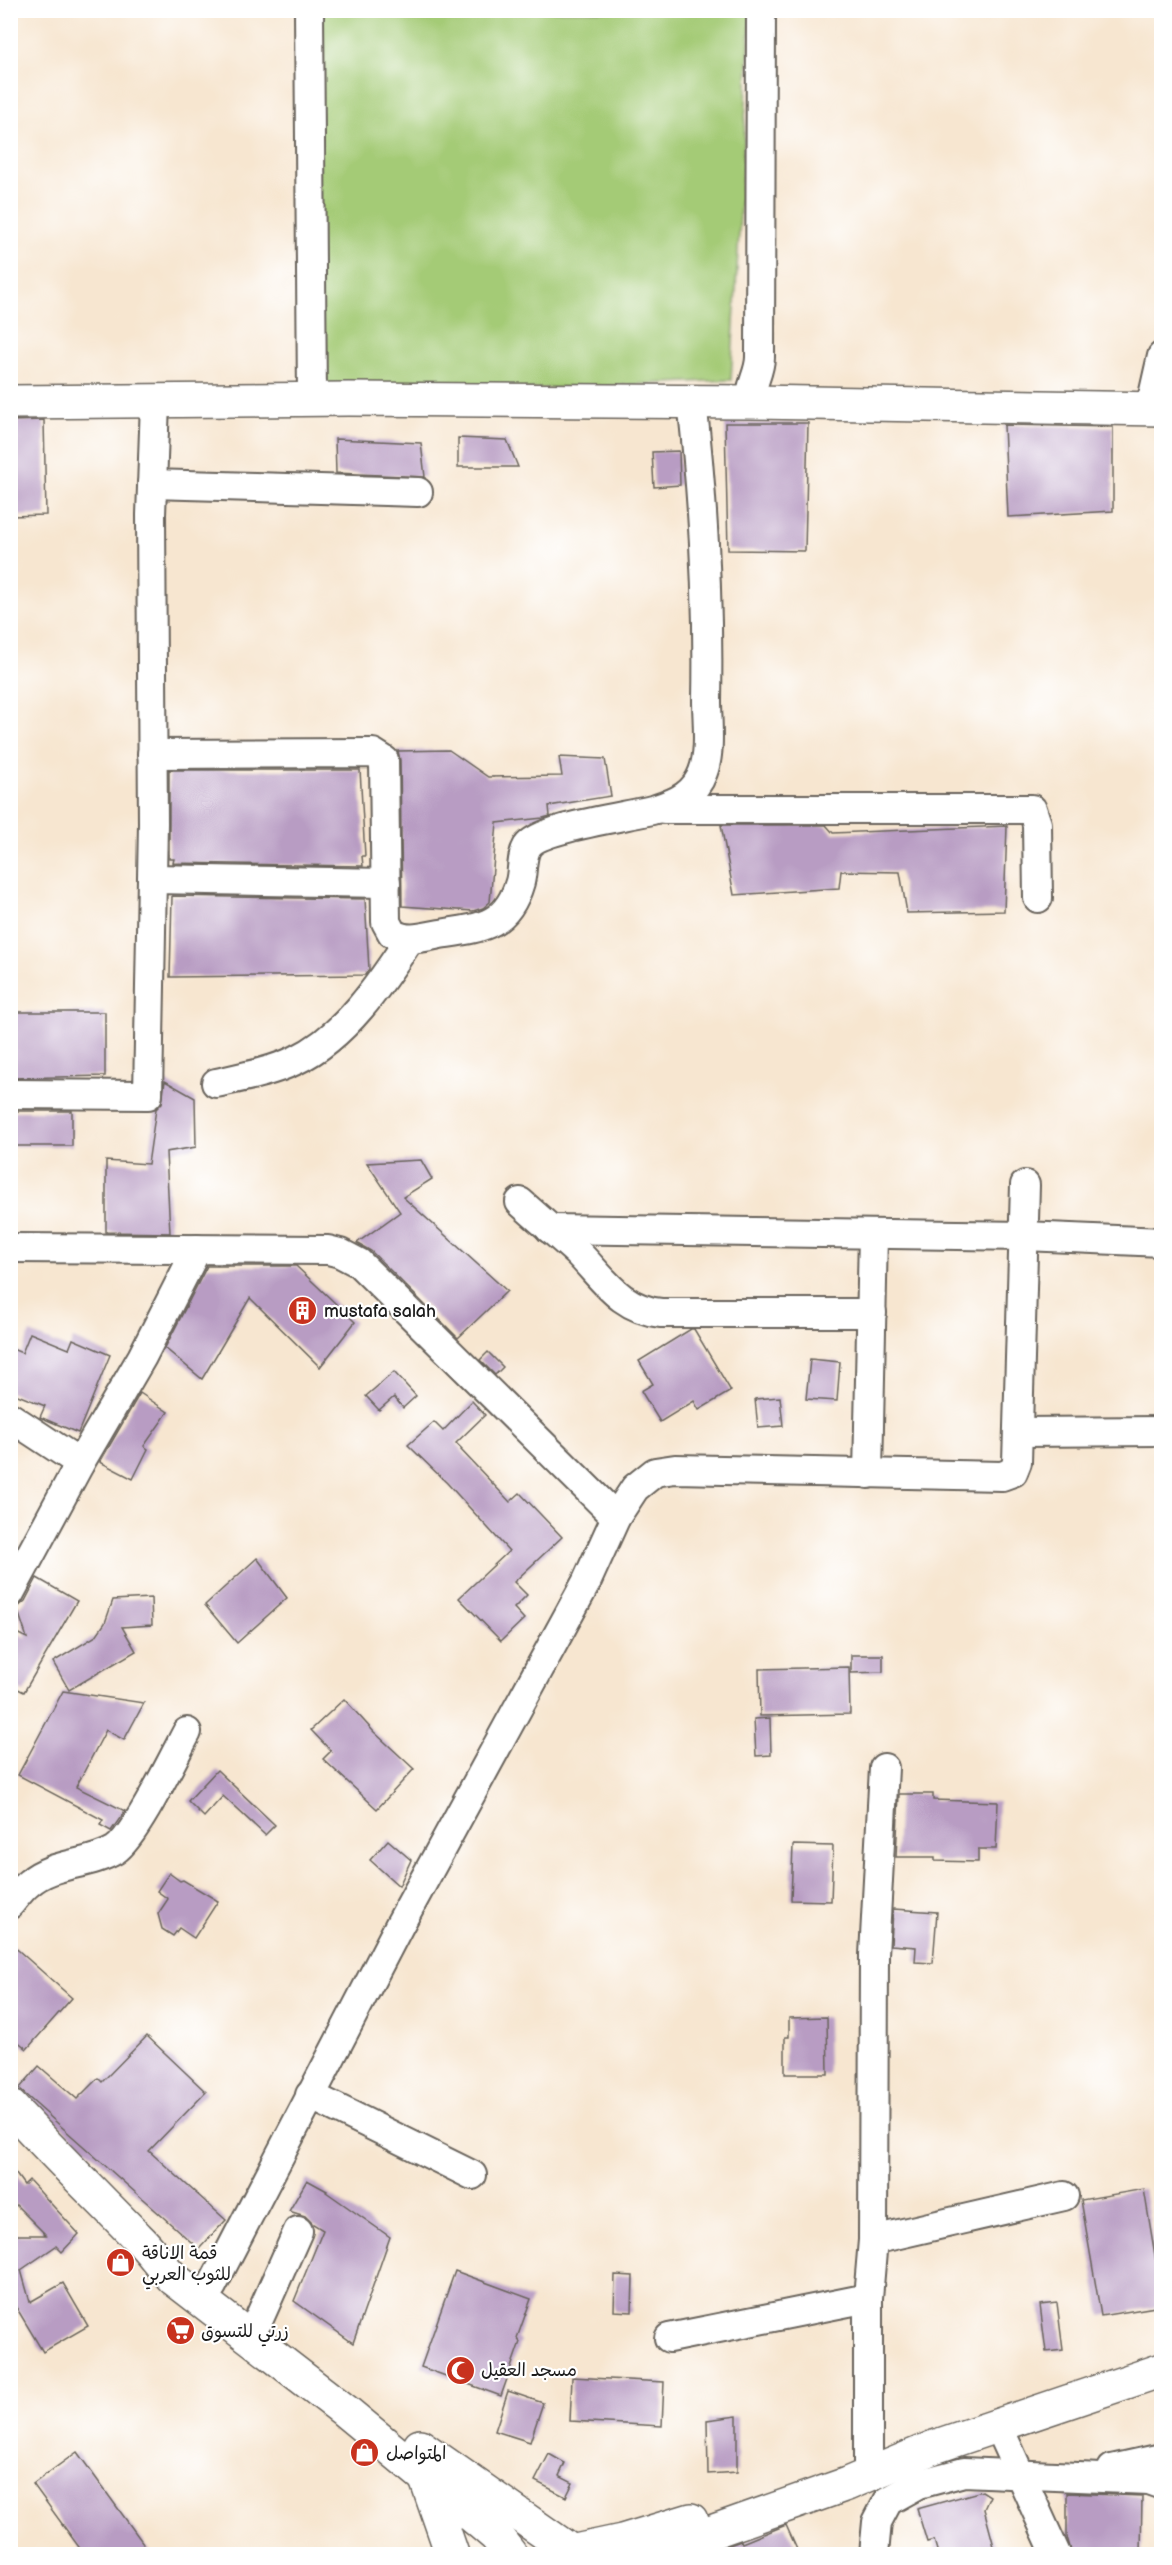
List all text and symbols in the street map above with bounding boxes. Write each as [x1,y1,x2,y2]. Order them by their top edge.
building icon: mustafa salah [287,1295,319,1327]
place label: mustafa salah [324,1301,436,1322]
place label: قمة الاناقة للثوب العربي [142,2243,231,2290]
shop icon: قمة الاناقة للثوب العربي [105,2247,137,2279]
supermarket icon: زرتي للتسوق [164,2315,196,2347]
place label: زرتي للتسوق [201,2321,289,2347]
mosque icon: مسجد العقيل [444,2354,476,2386]
place label: مسجد العقيل [481,2360,577,2381]
shop icon: المتواصل [349,2437,381,2469]
place label: المتواصل [386,2443,446,2465]

